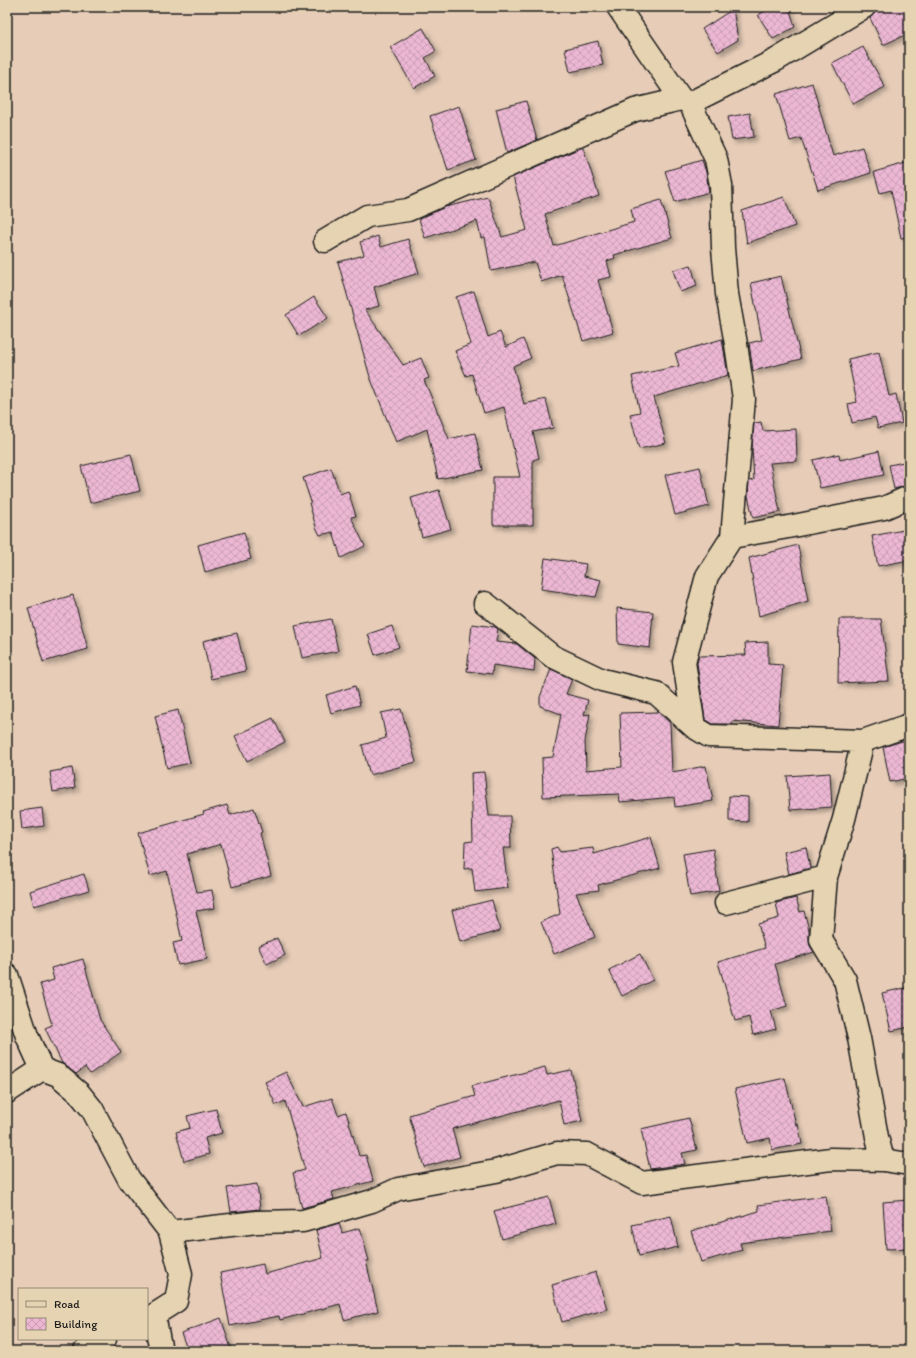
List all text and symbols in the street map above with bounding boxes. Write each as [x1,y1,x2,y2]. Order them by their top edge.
legend [18,1288,148,1340]
text: Road [54,1297,80,1311]
text: Building [54,1317,98,1331]

